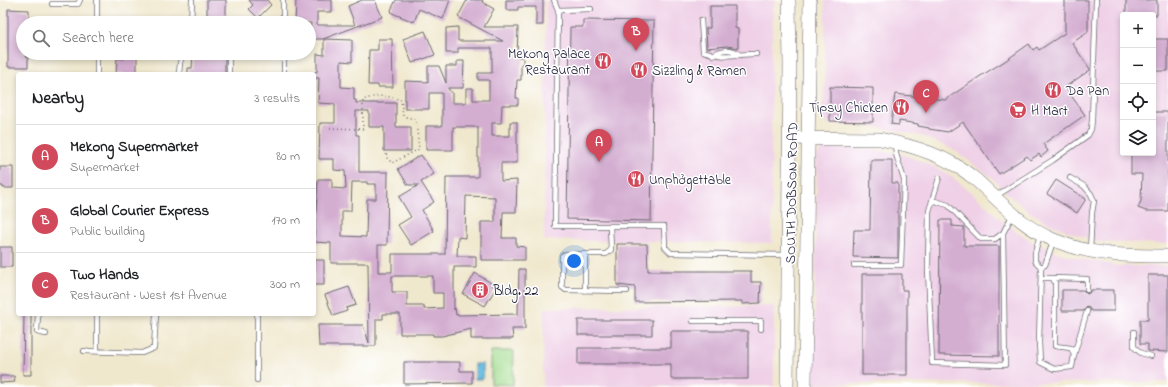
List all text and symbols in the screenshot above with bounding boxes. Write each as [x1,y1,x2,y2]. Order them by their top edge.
map controls [1120,12,1156,156]
button: + [1120,12,1156,48]
search box [16,16,316,60]
pin: B [623,18,649,51]
icon: search [30,27,52,49]
text: Search here [62,27,134,49]
place label: Mekong Palace Restaurant [508,44,591,81]
button: − [1120,48,1156,84]
restaurant icon: Mekong Palace Restaurant [593,51,613,71]
restaurant icon: Sizzling & Ramen [629,60,649,80]
place label: Sizzling & Ramen [652,61,746,83]
pin: C [913,80,939,113]
restaurant icon: Da Pan [1043,80,1063,100]
place label: Da Pan [1065,81,1109,102]
button: locate [1120,84,1156,120]
text: Nearby [32,86,84,111]
text: 3 results [254,89,300,108]
restaurant icon: Tipsy Chicken [891,97,911,117]
place label: Tipsy Chicken [809,98,888,120]
supermarket icon: H Mart [1008,100,1028,120]
place label: H Mart [1031,101,1068,122]
button: layers [1120,120,1156,156]
street label: SOUTH DOBSON ROAD [781,122,804,264]
pin: A [586,129,612,162]
text: Mekong Supermarket [70,136,199,158]
text: A [41,147,49,166]
text: 80 m [276,147,300,166]
text: Supermarket [70,158,140,177]
restaurant icon: Unphởgettable [626,169,646,189]
place label: Unphởgettable [649,170,732,192]
text: Global Courier Express [70,200,209,222]
text: B [41,211,49,230]
text: 170 m [272,211,300,230]
text: Public building [70,222,145,241]
your location [564,251,584,271]
text: Two Hands [70,264,139,286]
text: C [41,275,49,294]
text: 300 m [270,275,300,294]
building icon: Bldg. 22 [470,280,490,300]
place label: Bldg. 22 [492,281,538,303]
text: Restaurant · West 1st Avenue [70,286,227,305]

